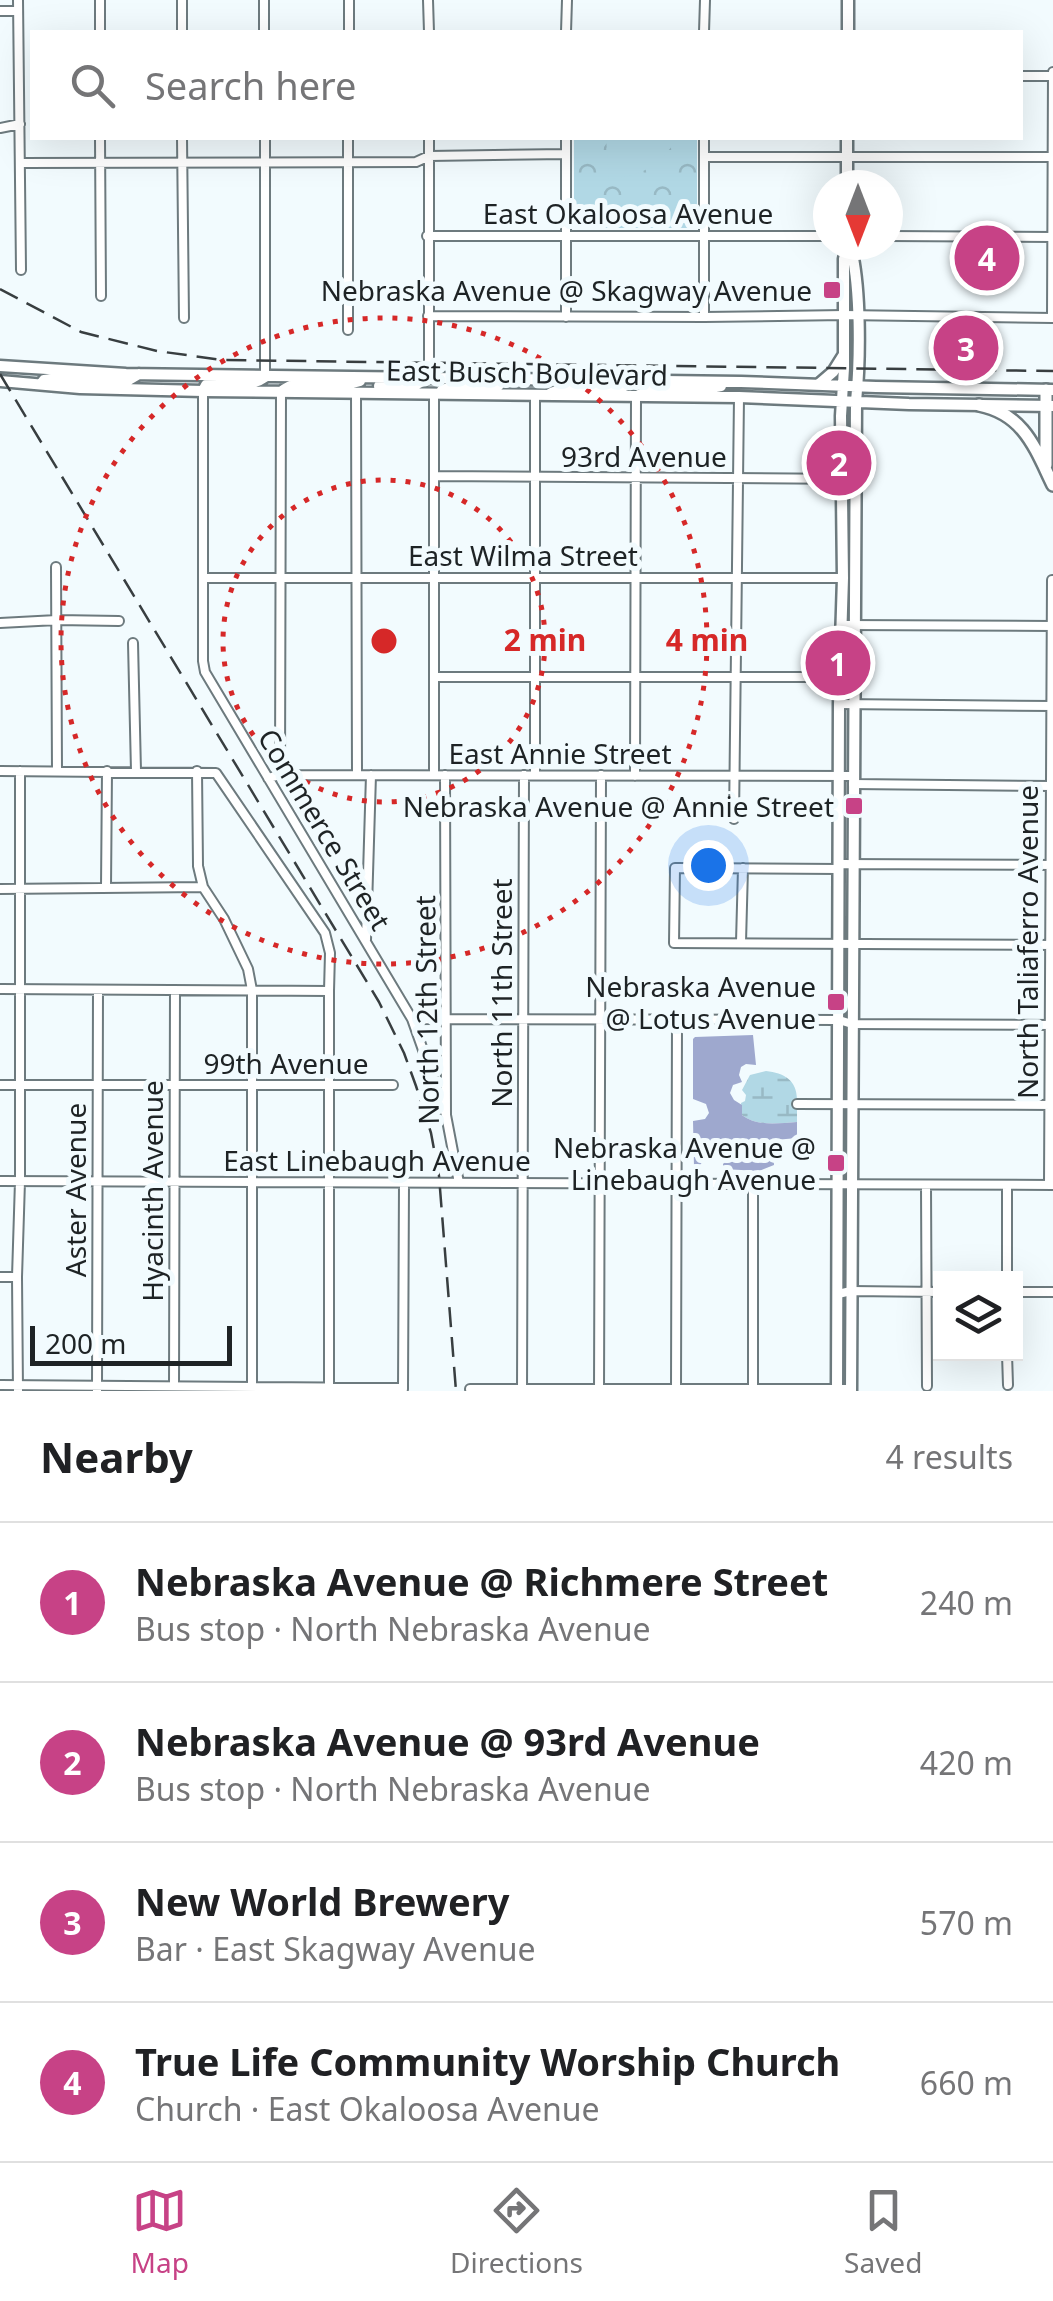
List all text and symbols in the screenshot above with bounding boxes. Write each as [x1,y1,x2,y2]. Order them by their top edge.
search box [30,30,1023,140]
icon: search [65,58,120,113]
text: Search here [145,59,356,111]
north arrow [813,170,903,260]
street label: East Okaloosa Avenue [483,194,773,232]
pin: 4 [954,220,1020,296]
place label: Nebraska Avenue @ Skagway Avenue [321,271,812,309]
marker: Nebraska Avenue @ Skagway Avenue [821,279,843,301]
pin: 3 [934,310,998,386]
street label: East Busch Boulevard [386,351,668,393]
pin: 2 [806,426,872,500]
street label: 93rd Avenue [561,437,727,475]
street label: East Wilma Street [408,536,638,574]
text: 2 min [504,619,586,660]
text: 4 min [666,619,748,660]
centre of rings [366,623,402,659]
pin: 1 [806,626,870,700]
street label: Commerce Street [250,721,400,937]
street label: East Annie Street [448,734,672,772]
street label: North Taliaferro Avenue [1008,785,1046,1099]
place label: Nebraska Avenue @ Annie Street [403,787,834,825]
marker: Nebraska Avenue @ Annie Street [843,795,865,817]
your location [683,840,734,891]
street label: North 11th Street [482,878,520,1108]
street label: North 12th Street [405,895,447,1125]
place label: Nebraska Avenue @ Lotus Avenue [585,967,816,1037]
marker: Nebraska Avenue @ Lotus Avenue [825,991,847,1013]
street label: 99th Avenue [203,1044,369,1082]
street label: Hyacinth Avenue [133,1080,171,1302]
street label: Aster Avenue [56,1103,94,1277]
place label: Nebraska Avenue @ Linebaugh Avenue [553,1128,816,1198]
street label: East Linebaugh Avenue [223,1141,531,1179]
marker: Nebraska Avenue @ Linebaugh Avenue [825,1152,847,1174]
map controls [933,1271,1023,1361]
button: layers [933,1271,1023,1361]
scale bar [30,1321,232,1366]
text: 200 m [45,1324,127,1362]
text: Nearby [40,1428,193,1485]
text: 4 results [886,1435,1013,1478]
text: Nebraska Avenue @ Richmere Street [135,1555,828,1607]
text: 1 [63,1581,82,1624]
text: 240 m [920,1581,1013,1624]
text: Bus stop · North Nebraska Avenue [135,1607,651,1650]
text: Nebraska Avenue @ 93rd Avenue [135,1715,760,1767]
text: 2 [63,1741,82,1784]
text: 420 m [920,1741,1013,1784]
text: Bus stop · North Nebraska Avenue [135,1767,651,1810]
text: New World Brewery [135,1875,510,1927]
text: 3 [63,1901,82,1944]
text: 570 m [920,1901,1013,1944]
text: Bar · East Skagway Avenue [135,1927,536,1970]
text: True Life Community Worship Church [135,2035,840,2087]
text: 4 [63,2061,82,2104]
text: 660 m [920,2061,1013,2104]
text: Church · East Okaloosa Avenue [135,2087,600,2130]
tab: Map [131,2183,189,2281]
tab: Directions [450,2183,583,2281]
tab: Saved [844,2183,922,2281]

